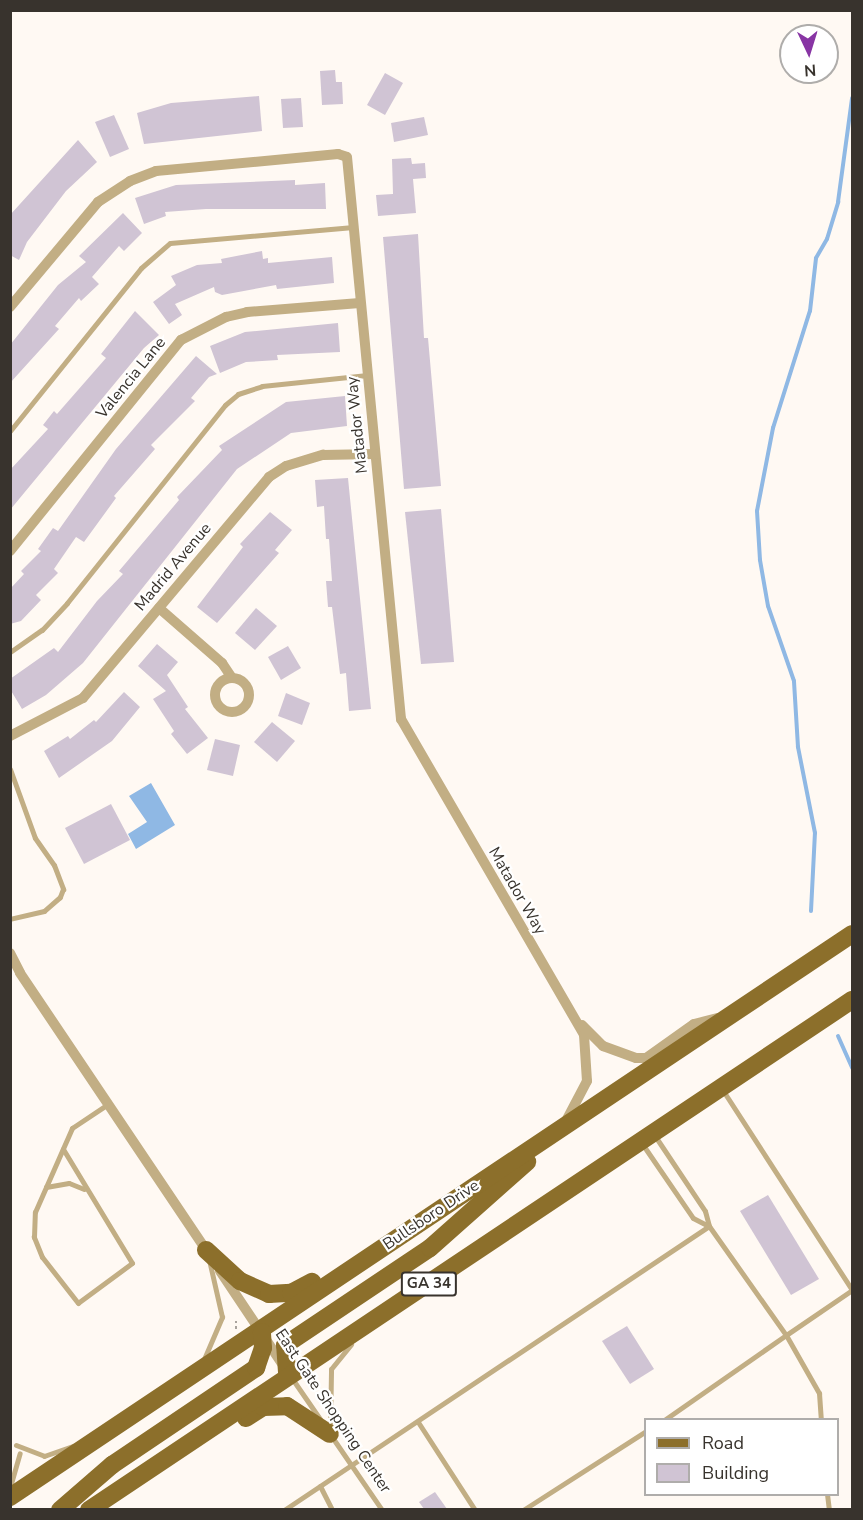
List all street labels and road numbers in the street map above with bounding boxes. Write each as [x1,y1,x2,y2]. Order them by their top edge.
street label: Valencia Lane [92,333,170,423]
street label: Matador Way [342,375,372,475]
street label: Madrid Avenue [131,519,215,615]
street label: Matador Way [484,844,550,938]
street label: Bullsboro Drive [379,1176,483,1254]
road number: GA 34 [400,1272,458,1296]
street label: East Gate Shopping Center [271,1325,395,1497]

